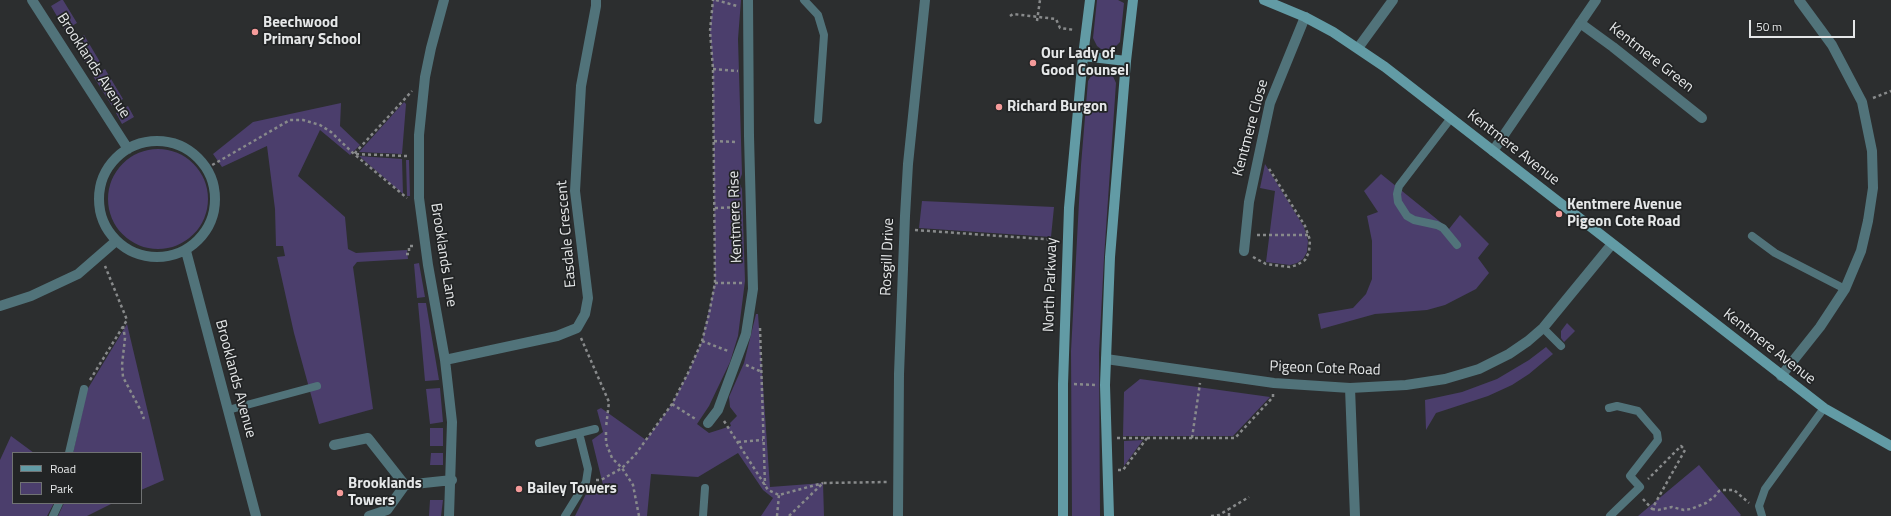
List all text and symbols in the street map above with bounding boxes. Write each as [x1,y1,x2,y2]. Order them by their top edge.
street label: Brooklands Avenue [52,10,134,122]
scale bar [1751,12,1857,38]
place label: Beechwood Primary School [263,14,361,49]
text: 50 m [1756,17,1782,36]
street label: Kentmere Green [1605,19,1697,97]
marker: Beechwood Primary School [250,27,260,37]
place label: Our Lady of Good Counsel [1041,45,1129,80]
marker: Our Lady of Good Counsel [1028,58,1038,68]
street label: Kentmere Close [1229,78,1273,178]
place label: Richard Burgon [1007,98,1107,116]
marker: Richard Burgon [994,102,1004,112]
street label: Kentmere Avenue [1463,106,1563,190]
street label: Kentmere Rise [725,171,747,263]
street label: Easdale Crescent [553,180,581,288]
place label: Kentmere Avenue Pigeon Cote Road [1567,196,1682,231]
street label: Brooklands Lane [426,202,460,308]
marker: Kentmere Avenue Pigeon Cote Road [1554,209,1564,219]
street label: Rosgill Drive [878,218,898,296]
street label: North Parkway [1040,237,1062,333]
street label: Kentmere Avenue [1719,305,1819,389]
street label: Brooklands Avenue [211,318,259,440]
street label: Pigeon Cote Road [1269,358,1381,380]
legend [12,452,142,504]
text: Road [50,459,76,478]
place label: Brooklands Towers [348,475,422,510]
text: Park [50,479,73,498]
place label: Bailey Towers [527,480,617,498]
marker: Bailey Towers [514,484,524,494]
marker: Brooklands Towers [335,488,345,498]

